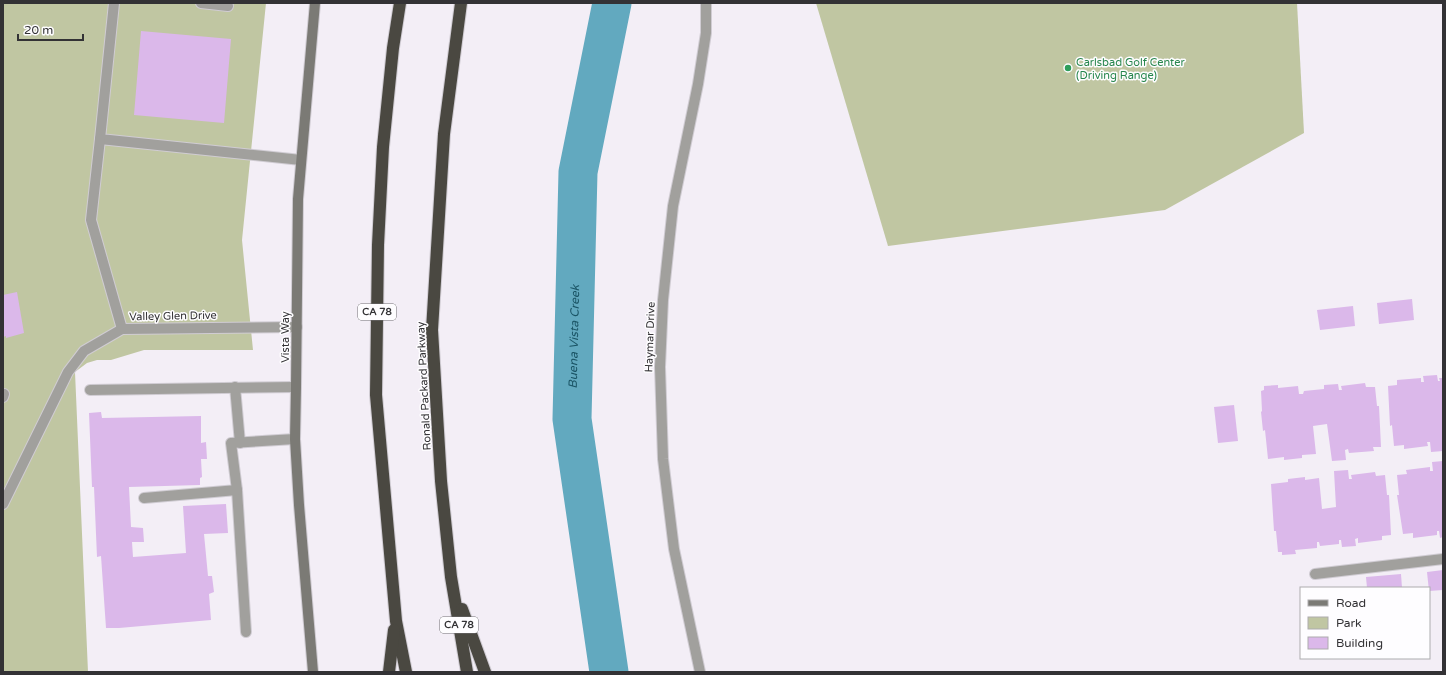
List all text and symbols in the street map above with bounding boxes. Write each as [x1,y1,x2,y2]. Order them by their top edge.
scale bar [18,16,83,42]
text: 20 m [24,23,53,37]
place label: Carlsbad Golf Center (Driving Range) [1076,56,1185,82]
marker: Carlsbad Golf Center (Driving Range) [1063,63,1073,73]
water label: Buena Vista Creek [566,283,582,389]
street label: Haymar Drive [642,301,658,373]
road number: CA 78 [358,304,396,320]
street label: Valley Glen Drive [129,309,217,323]
street label: Vista Way [279,311,292,363]
street label: Ronald Packard Parkway [414,321,434,451]
legend [1300,587,1430,659]
text: Road [1336,596,1366,610]
text: Park [1336,616,1362,630]
road number: CA 78 [440,617,478,633]
text: Building [1336,636,1383,650]

